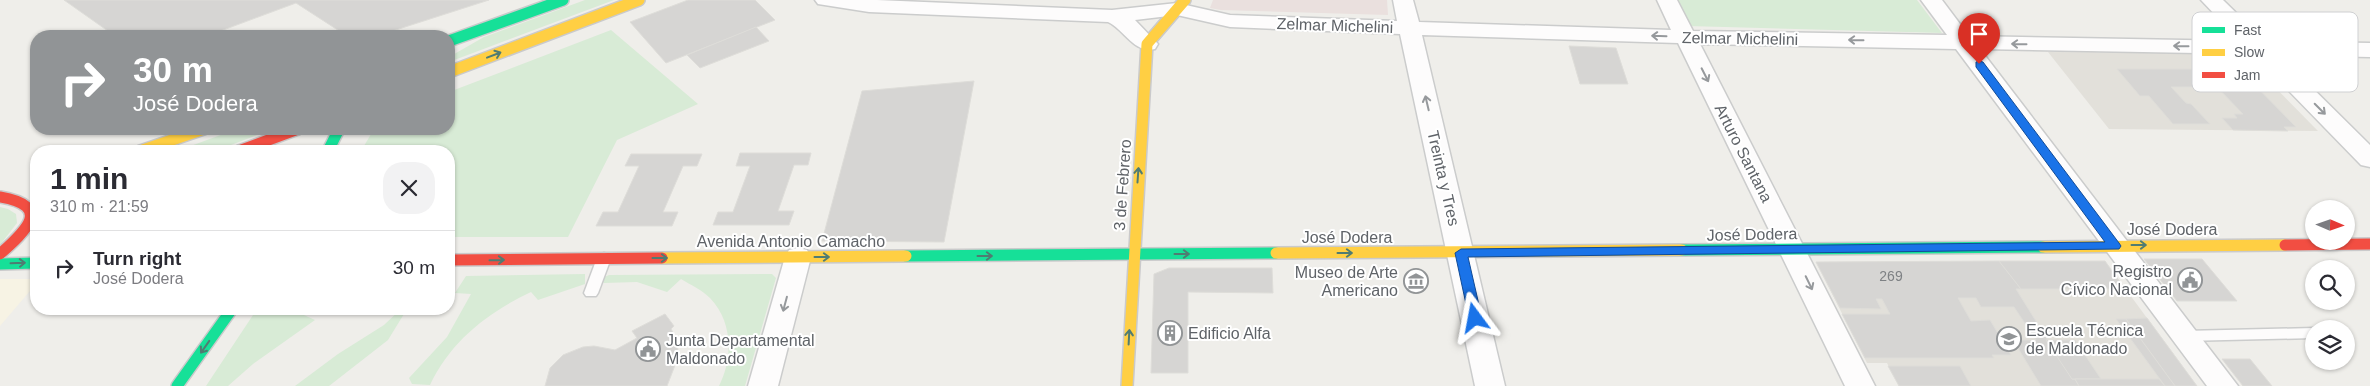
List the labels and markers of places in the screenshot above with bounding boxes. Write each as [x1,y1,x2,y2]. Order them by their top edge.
pin [1958,13,2000,64]
place label: Registro Cívico Nacional [2061,263,2172,298]
place label: Museo de Arte Americano [1295,264,1398,299]
public building icon: Registro Cívico Nacional [2177,267,2203,293]
museum icon: Museo de Arte Americano [1403,268,1429,294]
building icon: Edificio Alfa [1157,320,1183,346]
place label: Escuela Técnica de Maldonado [2026,322,2143,357]
place label: Edificio Alfa [1188,325,1271,342]
school or university icon: Escuela Técnica de Maldonado [1996,326,2022,352]
place label: Junta Departamental Maldonado [666,332,815,367]
public building icon: Junta Departamental Maldonado [635,336,661,362]

